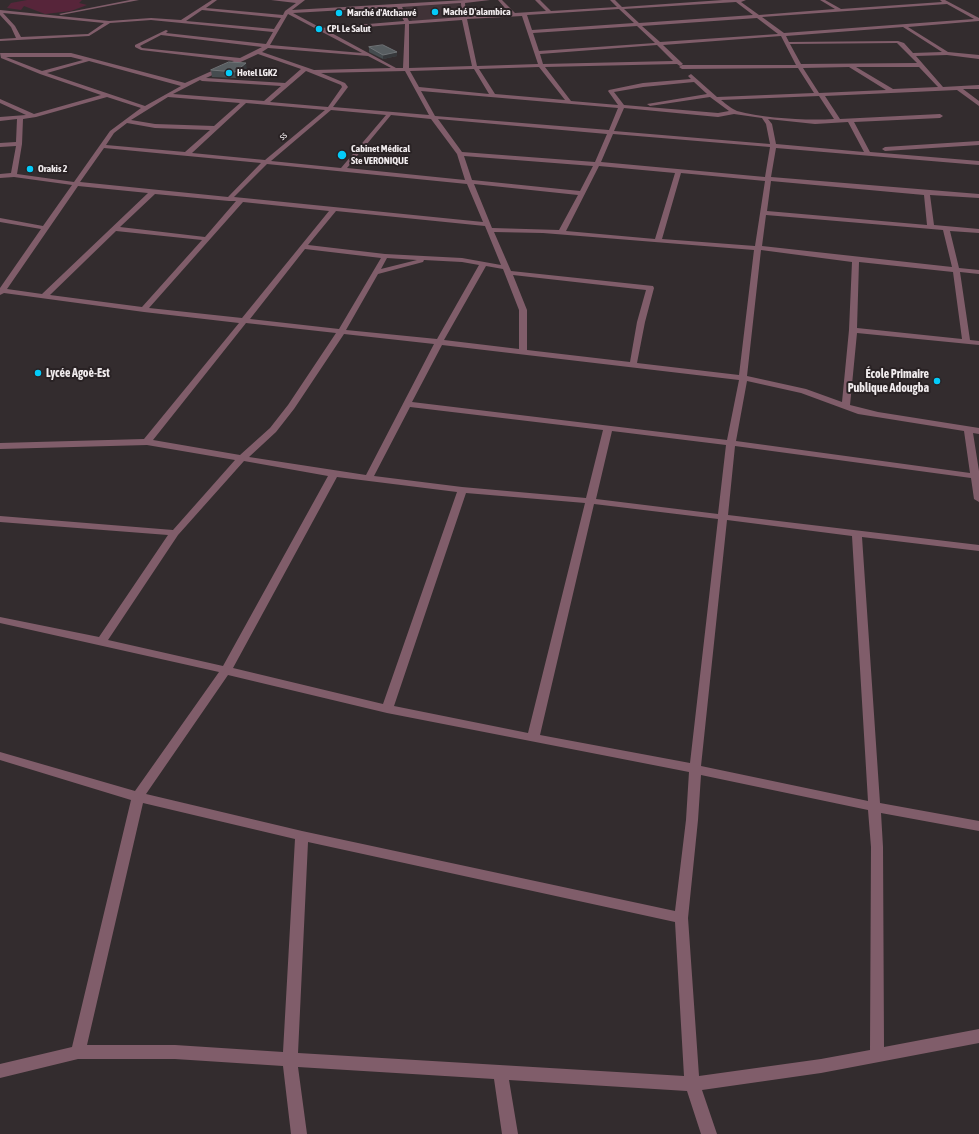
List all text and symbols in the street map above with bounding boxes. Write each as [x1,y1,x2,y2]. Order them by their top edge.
place label: Maché D'alambica [443,6,511,18]
place label: Marché d'Atchanvé [347,7,416,19]
marker: Maché D'alambica [430,7,440,17]
marker: Marché d'Atchanvé [334,8,344,18]
place label: CPL Le Salut [327,23,371,35]
marker: CPL Le Salut [314,24,324,34]
place label: Hotel LGK2 [237,67,277,79]
marker: Hotel LGK2 [224,68,234,78]
street label: ss [276,129,290,143]
place label: Cabinet Médical Ste VERONIQUE [351,143,410,166]
marker: Cabinet Médical Ste VERONIQUE [336,149,348,161]
place label: Orakis 2 [38,163,67,175]
marker: Orakis 2 [25,164,35,174]
place label: Lycée Agoè-Est [46,366,110,380]
place label: École Primaire Publique Adougba [848,367,929,395]
marker: Lycée Agoè-Est [33,368,43,378]
marker: École Primaire Publique Adougba [932,376,942,386]

